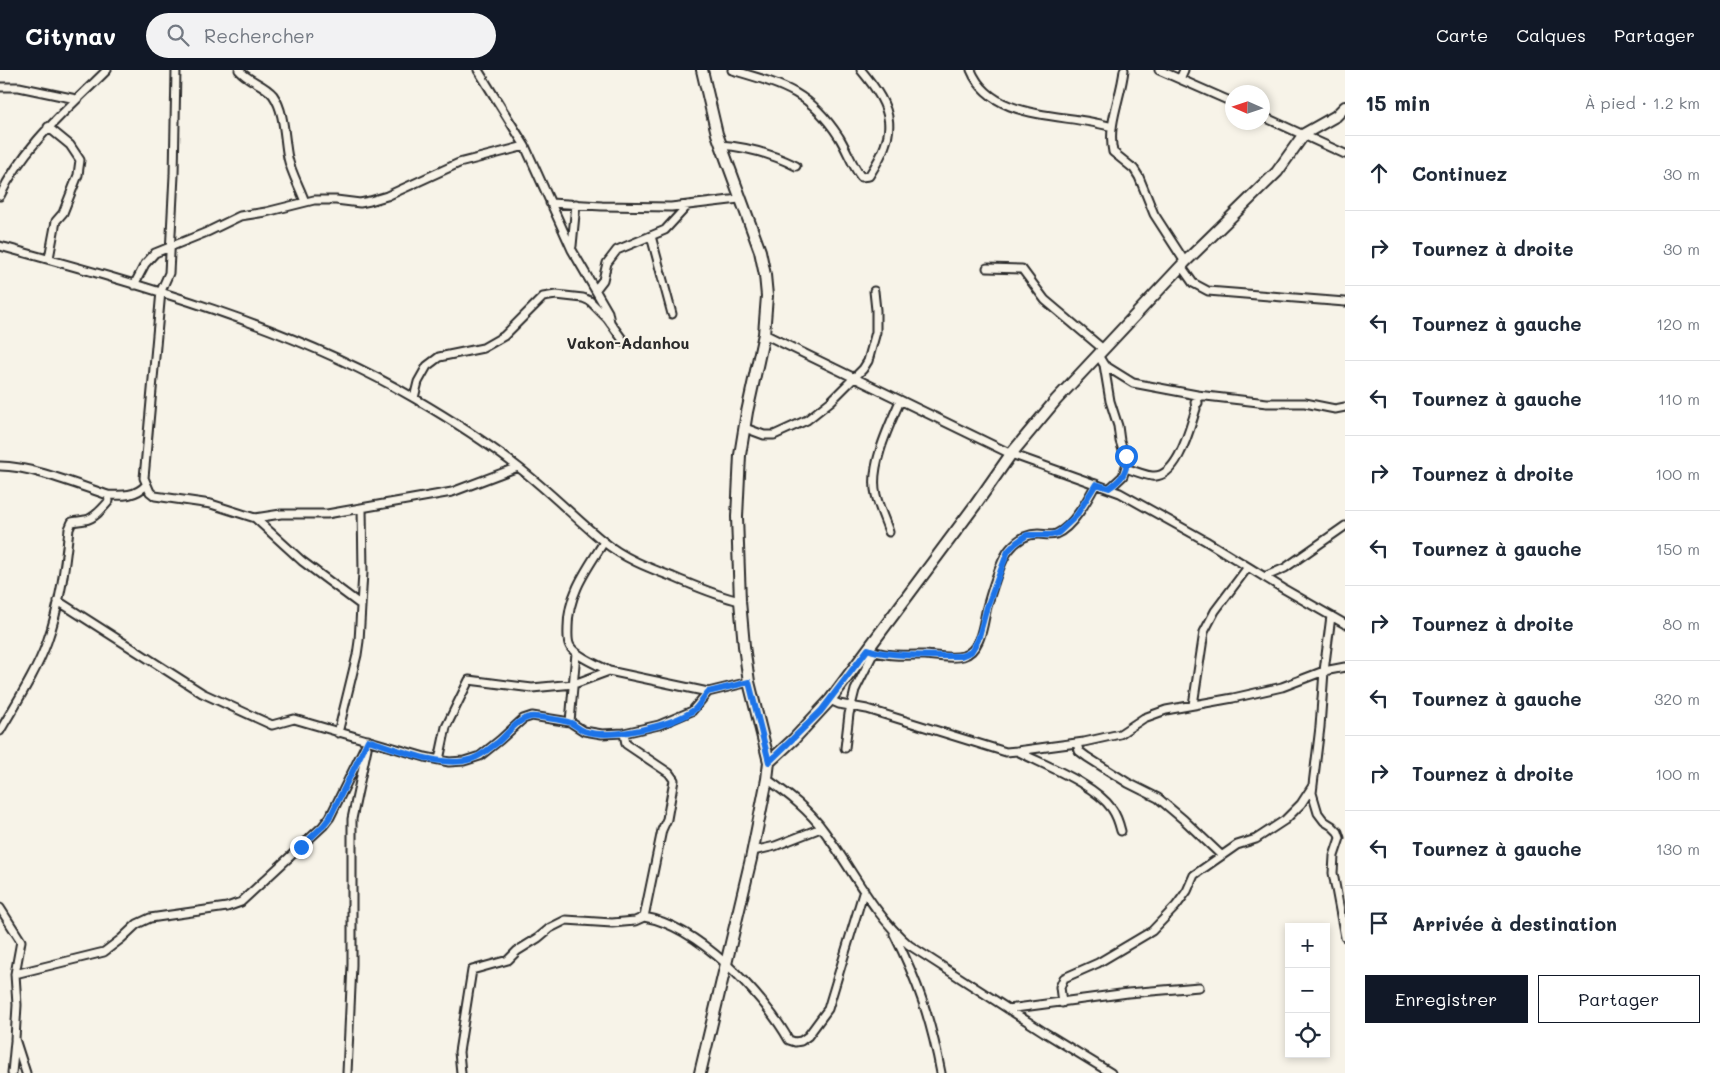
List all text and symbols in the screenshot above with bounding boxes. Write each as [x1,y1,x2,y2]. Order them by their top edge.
search box [146,13,496,58]
text: Citynav [25,20,116,51]
icon: search [164,21,192,49]
text: Rechercher [204,23,314,48]
text: Carte [1436,23,1488,47]
text: Calques [1516,23,1586,47]
text: Partager [1614,23,1695,47]
north arrow [1225,85,1270,130]
text: 15 min [1365,89,1430,116]
text: À pied · 1.2 km [1585,92,1700,113]
icon: ahead [1365,159,1393,187]
text: Continuez [1412,161,1507,186]
text: 30 m [1663,163,1700,184]
icon: right [1365,234,1393,262]
text: Tournez à droite [1412,236,1574,261]
text: 30 m [1663,238,1700,259]
icon: left [1365,309,1393,337]
text: Tournez à gauche [1412,311,1581,336]
text: 120 m [1656,313,1700,334]
district label: Vakon-Adanhou [566,332,690,353]
icon: left [1365,384,1393,412]
text: Tournez à gauche [1412,386,1581,411]
text: 110 m [1658,388,1700,409]
route start [1115,445,1138,468]
icon: right [1365,459,1393,487]
text: Tournez à droite [1412,461,1574,486]
text: 100 m [1655,463,1700,484]
icon: left [1365,534,1393,562]
text: Tournez à gauche [1412,536,1581,561]
text: 150 m [1656,538,1700,559]
icon: right [1365,609,1393,637]
text: Tournez à droite [1412,611,1574,636]
text: 80 m [1663,613,1700,634]
icon: left [1365,684,1393,712]
text: Tournez à gauche [1412,686,1581,711]
text: 320 m [1654,688,1700,709]
icon: right [1365,759,1393,787]
text: Tournez à droite [1412,761,1574,786]
text: 100 m [1655,763,1700,784]
icon: left [1365,834,1393,862]
route end [290,836,313,859]
text: Tournez à gauche [1412,836,1581,861]
text: 130 m [1656,838,1700,859]
icon: arrive [1365,909,1393,937]
text: Arrivée à destination [1412,911,1617,936]
map controls [1285,923,1330,1058]
button: + [1285,923,1330,968]
button: − [1285,968,1330,1013]
button: Enregistrer [1365,975,1528,1023]
button: Partager [1538,975,1700,1023]
button: locate [1285,1013,1330,1058]

